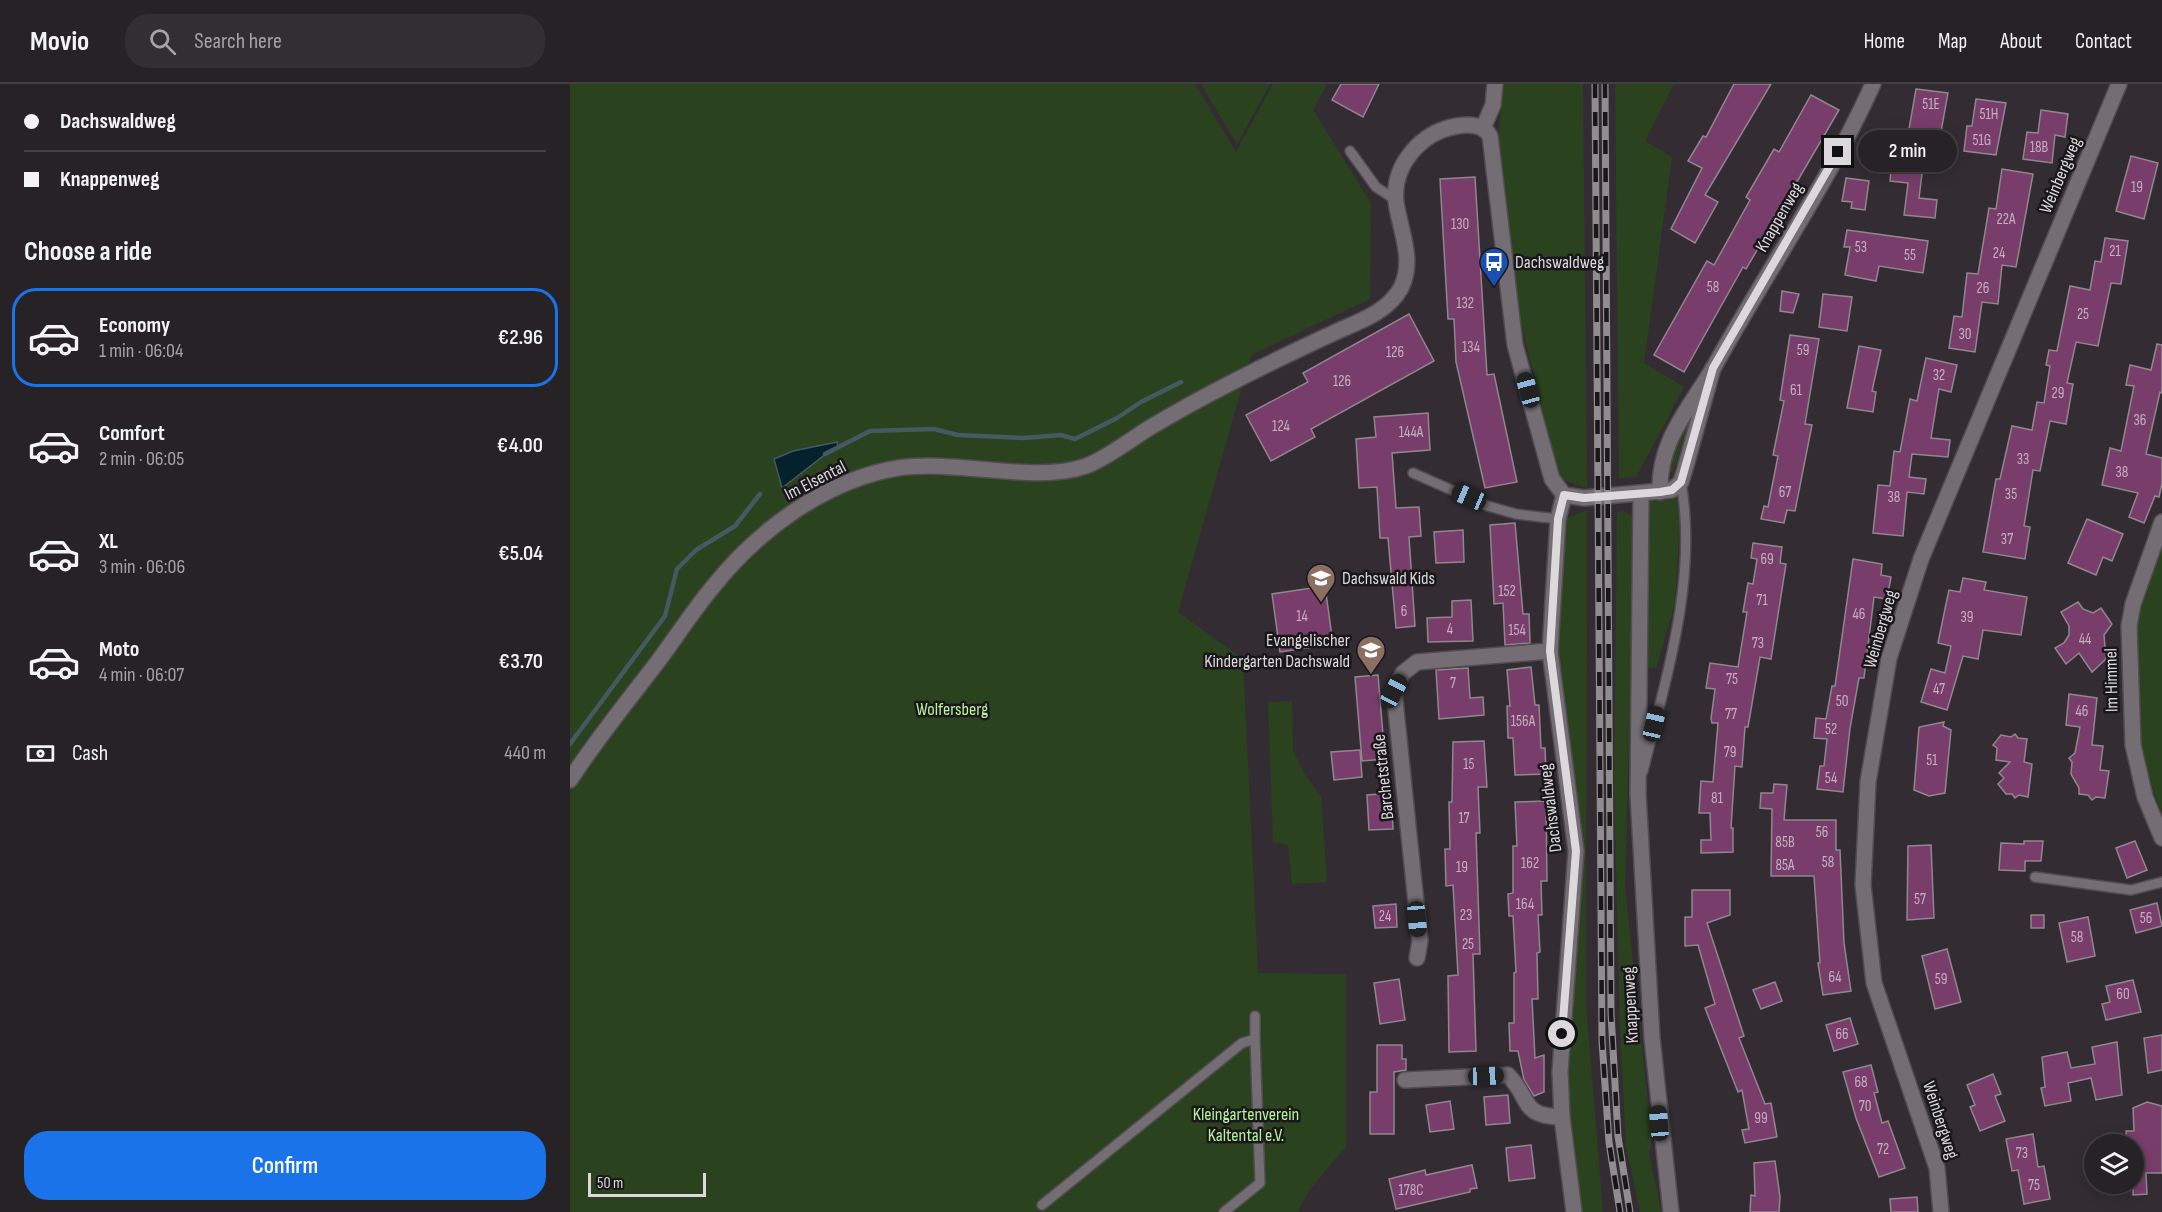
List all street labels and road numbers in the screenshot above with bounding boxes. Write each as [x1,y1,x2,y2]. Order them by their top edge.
street label: Weinbergweg [2035,134,2086,216]
street label: Knappenweg [1751,179,1808,256]
street label: Im Elsental [781,456,849,505]
street label: Weinbergweg [1859,588,1902,671]
street label: Im Himmel [2100,648,2123,712]
street label: Barchetstraße [1369,733,1398,821]
street label: Dachswaldweg [1535,762,1566,853]
street label: Knappenweg [1618,966,1643,1044]
street label: Weinbergweg [1918,1079,1963,1162]

